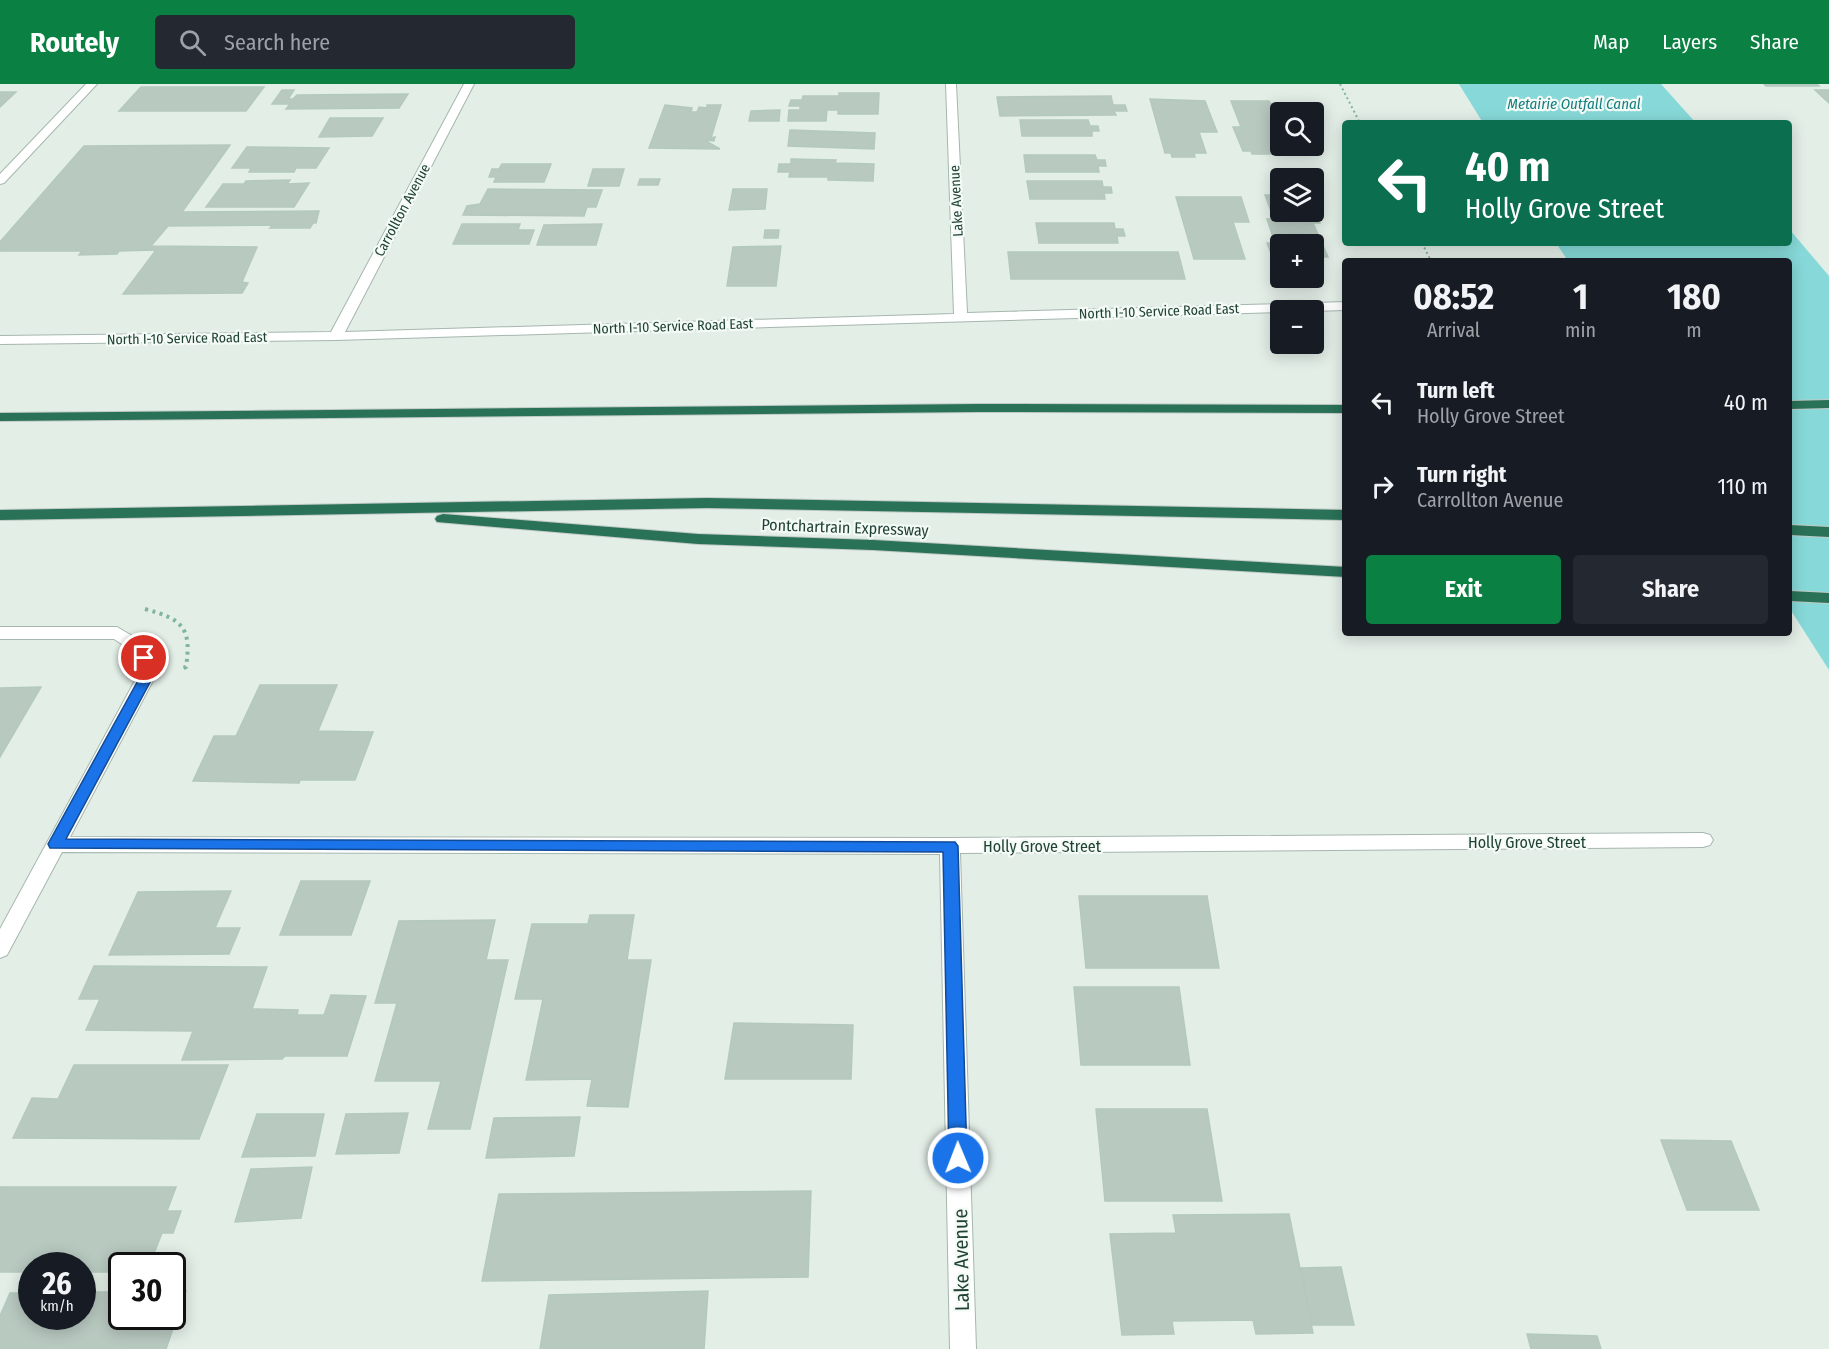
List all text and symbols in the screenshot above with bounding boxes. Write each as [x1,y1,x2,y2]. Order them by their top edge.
search box [155,15,575,69]
text: Routely [30,26,119,59]
icon: search [176,26,209,59]
text: Search here [224,29,330,56]
text: Map [1593,29,1629,55]
text: Layers [1662,29,1717,55]
text: Share [1750,29,1799,55]
water label: Metairie Outfall Canal [1507,95,1641,113]
map controls [1270,102,1324,354]
button: search [1270,102,1324,156]
text: 40 m [1465,142,1550,192]
icon: left [1366,144,1444,222]
street label: Carrollton Avenue [371,161,434,259]
street label: Lake Avenue [946,165,967,237]
button: layers [1270,168,1324,222]
text: Holly Grove Street [1465,193,1664,225]
button: + [1270,234,1324,288]
text: 08:52 [1413,275,1494,319]
text: 1 [1573,275,1588,319]
text: 180 [1667,275,1721,319]
street label: North I-10 Service Road East [1079,300,1240,323]
button: − [1270,300,1324,354]
street label: North I-10 Service Road East [593,315,754,338]
text: Arrival [1427,318,1480,342]
text: min [1565,318,1596,342]
text: m [1686,318,1702,342]
street label: North I-10 Service Road East [107,329,268,348]
text: Turn left [1417,377,1495,404]
icon: left [1366,386,1399,419]
text: 40 m [1724,389,1768,416]
text: Holly Grove Street [1417,404,1565,428]
text: Turn right [1417,461,1506,488]
icon: right [1366,470,1399,503]
text: 110 m [1718,473,1768,500]
text: Carrollton Avenue [1417,488,1563,512]
street label: Pontchartrain Expressway [761,515,930,540]
button: Exit [1366,555,1561,624]
button: Share [1573,555,1768,624]
pin [118,632,169,683]
icon: arrive [127,641,160,674]
street label: Holly Grove Street [1468,833,1587,852]
street label: Holly Grove Street [983,837,1102,856]
position arrow [926,1126,990,1190]
street label: Lake Avenue [948,1209,974,1311]
speed limit sign: 30 [108,1252,186,1330]
text: 26 [42,1266,72,1302]
text: km/h [40,1297,74,1315]

